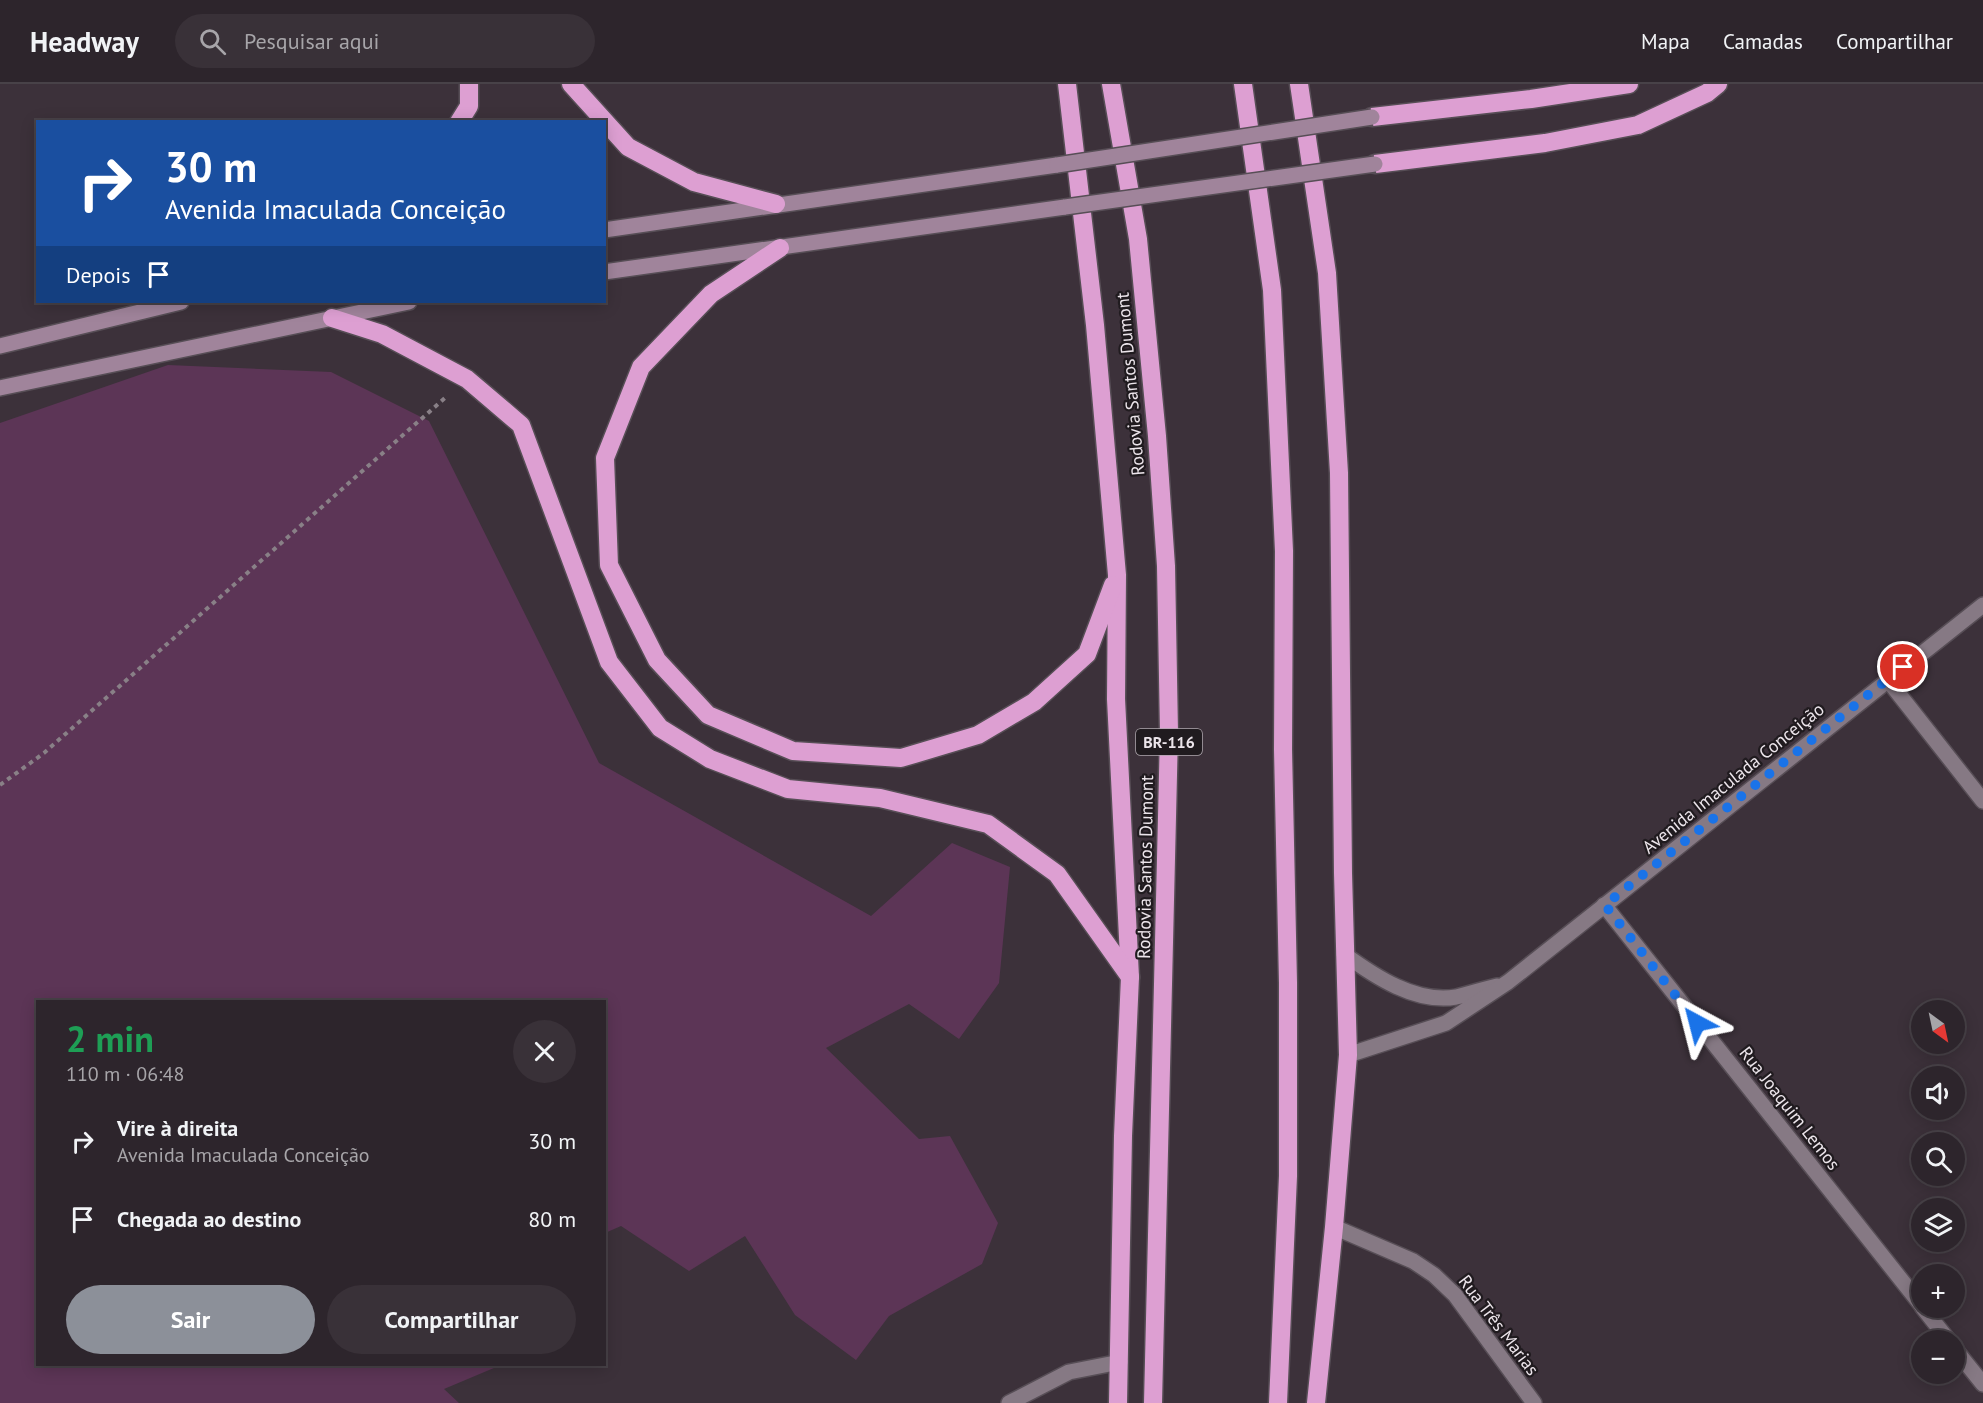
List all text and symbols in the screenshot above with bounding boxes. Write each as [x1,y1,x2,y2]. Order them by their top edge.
search box [175,14,595,68]
text: Headway [30,23,139,60]
icon: search [196,25,229,58]
text: Pesquisar aqui [244,27,379,55]
text: Mapa [1641,28,1690,55]
text: Camadas [1723,28,1803,55]
text: Compartilhar [1836,28,1953,55]
text: 30 m [165,139,257,194]
icon: right [66,144,144,222]
text: Avenida Imaculada Conceição [165,192,506,226]
icon: arrive [142,258,175,291]
text: Depois [66,261,130,289]
street label: Rodovia Santos Dumont [1111,291,1149,477]
pin [1877,641,1928,692]
icon: arrive [1886,650,1919,683]
street label: Avenida Imaculada Conceição [1637,698,1829,858]
road number: BR-116 [1136,729,1202,755]
street label: Rodovia Santos Dumont [1132,775,1158,959]
position arrow [1665,991,1729,1055]
north arrow [1911,1000,1965,1054]
map controls [1911,1000,1965,1384]
text: 2 min [66,1015,154,1062]
button: close [513,1020,576,1083]
street label: Rua Joaquim Lemos [1735,1042,1845,1174]
text: 110 m · 06:48 [66,1061,184,1087]
button: sound [1911,1066,1965,1120]
text: Vire à direita [117,1114,238,1142]
icon: right [66,1125,99,1158]
text: 30 m [528,1127,576,1155]
button: search [1911,1132,1965,1186]
text: Avenida Imaculada Conceição [117,1142,370,1168]
button: layers [1911,1198,1965,1252]
icon: arrive [66,1203,99,1236]
text: Chegada ao destino [117,1205,301,1233]
text: 80 m [528,1205,576,1233]
button: + [1911,1264,1965,1318]
street label: Rua Três Marias [1454,1270,1544,1380]
button: Sair [66,1285,315,1354]
button: Compartilhar [327,1285,576,1354]
button: − [1911,1330,1965,1384]

